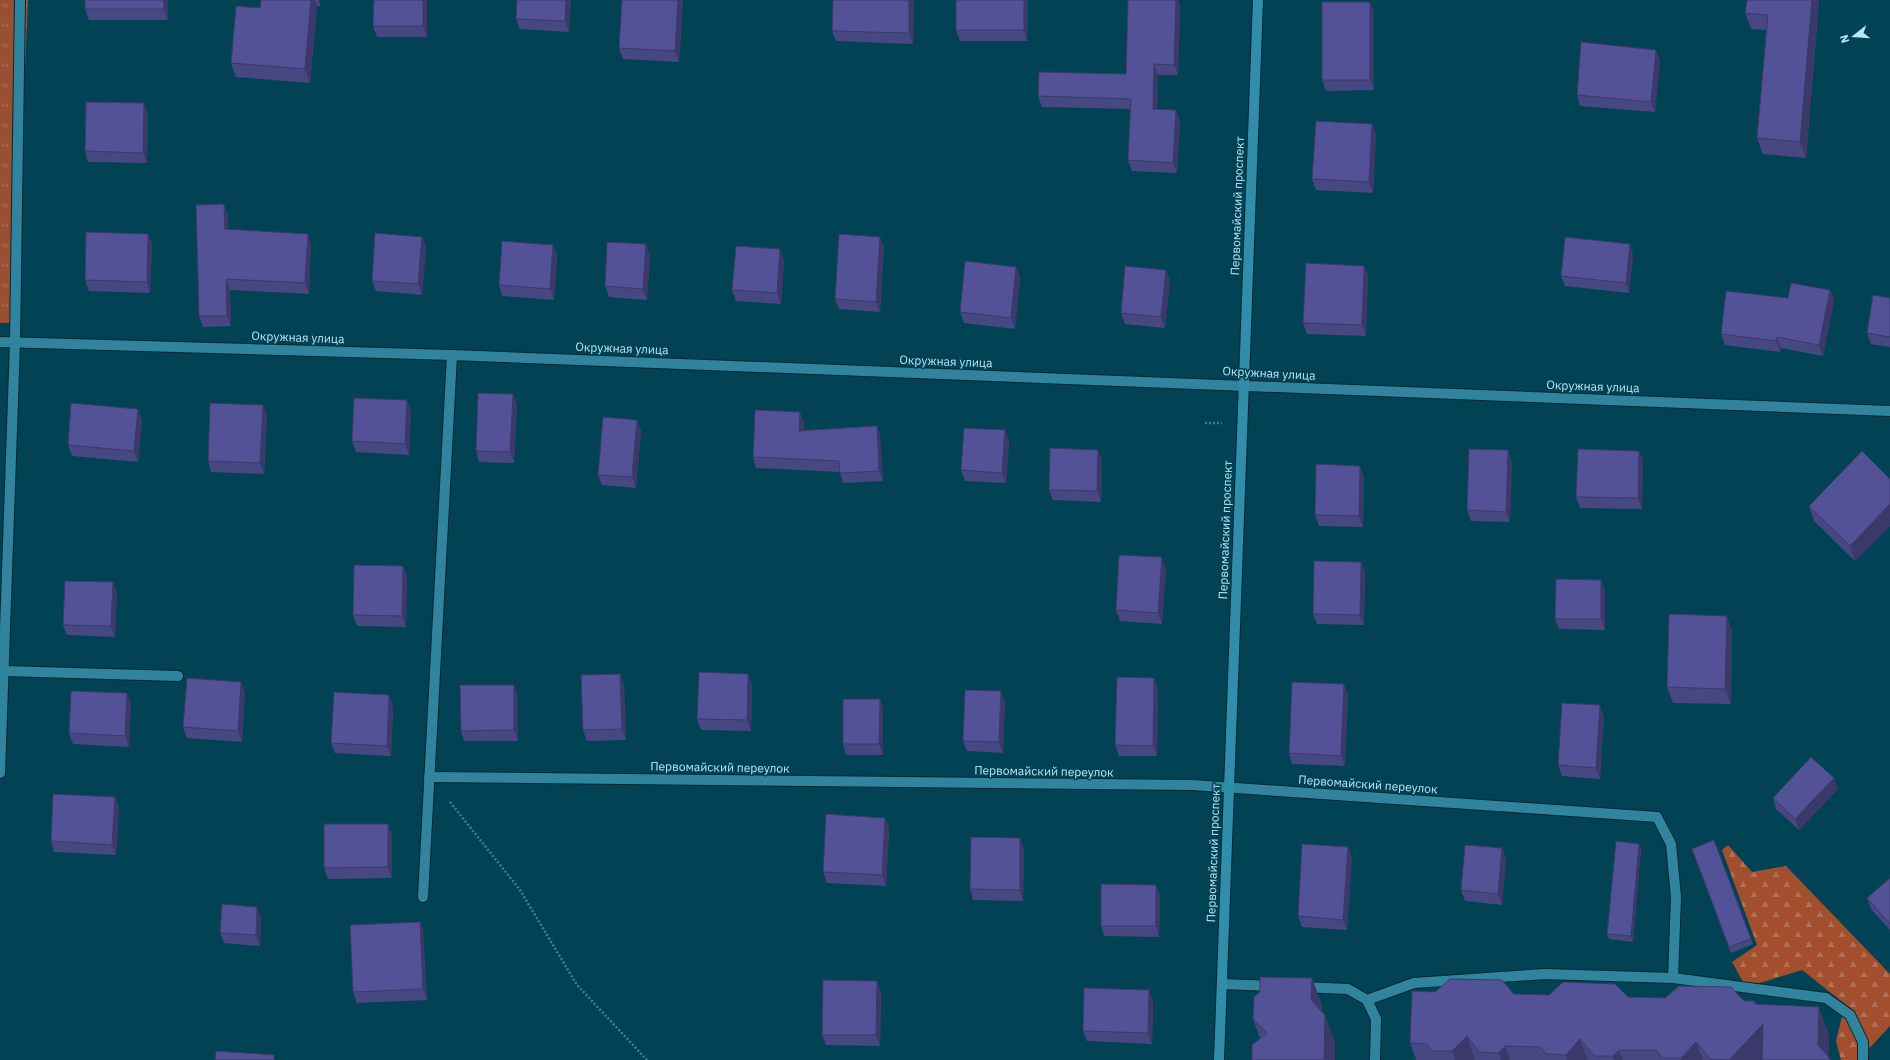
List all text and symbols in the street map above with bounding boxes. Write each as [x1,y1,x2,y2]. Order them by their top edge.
north arrow [1834,16,1874,56]
text: N [1837,33,1852,45]
street label: Первомайский проспект [1227,136,1247,276]
street label: Окружная улица [251,328,345,346]
street label: Окружная улица [575,339,669,357]
street label: Окружная улица [899,352,993,370]
street label: Окружная улица [1222,363,1317,383]
street label: Окружная улица [1546,377,1640,395]
street label: Первомайский проспект [1215,460,1235,600]
street label: Первомайский переулок [650,758,790,776]
street label: Первомайский переулок [974,762,1114,780]
street label: Первомайский переулок [1298,772,1439,796]
street label: Первомайский проспект [1203,783,1223,923]

